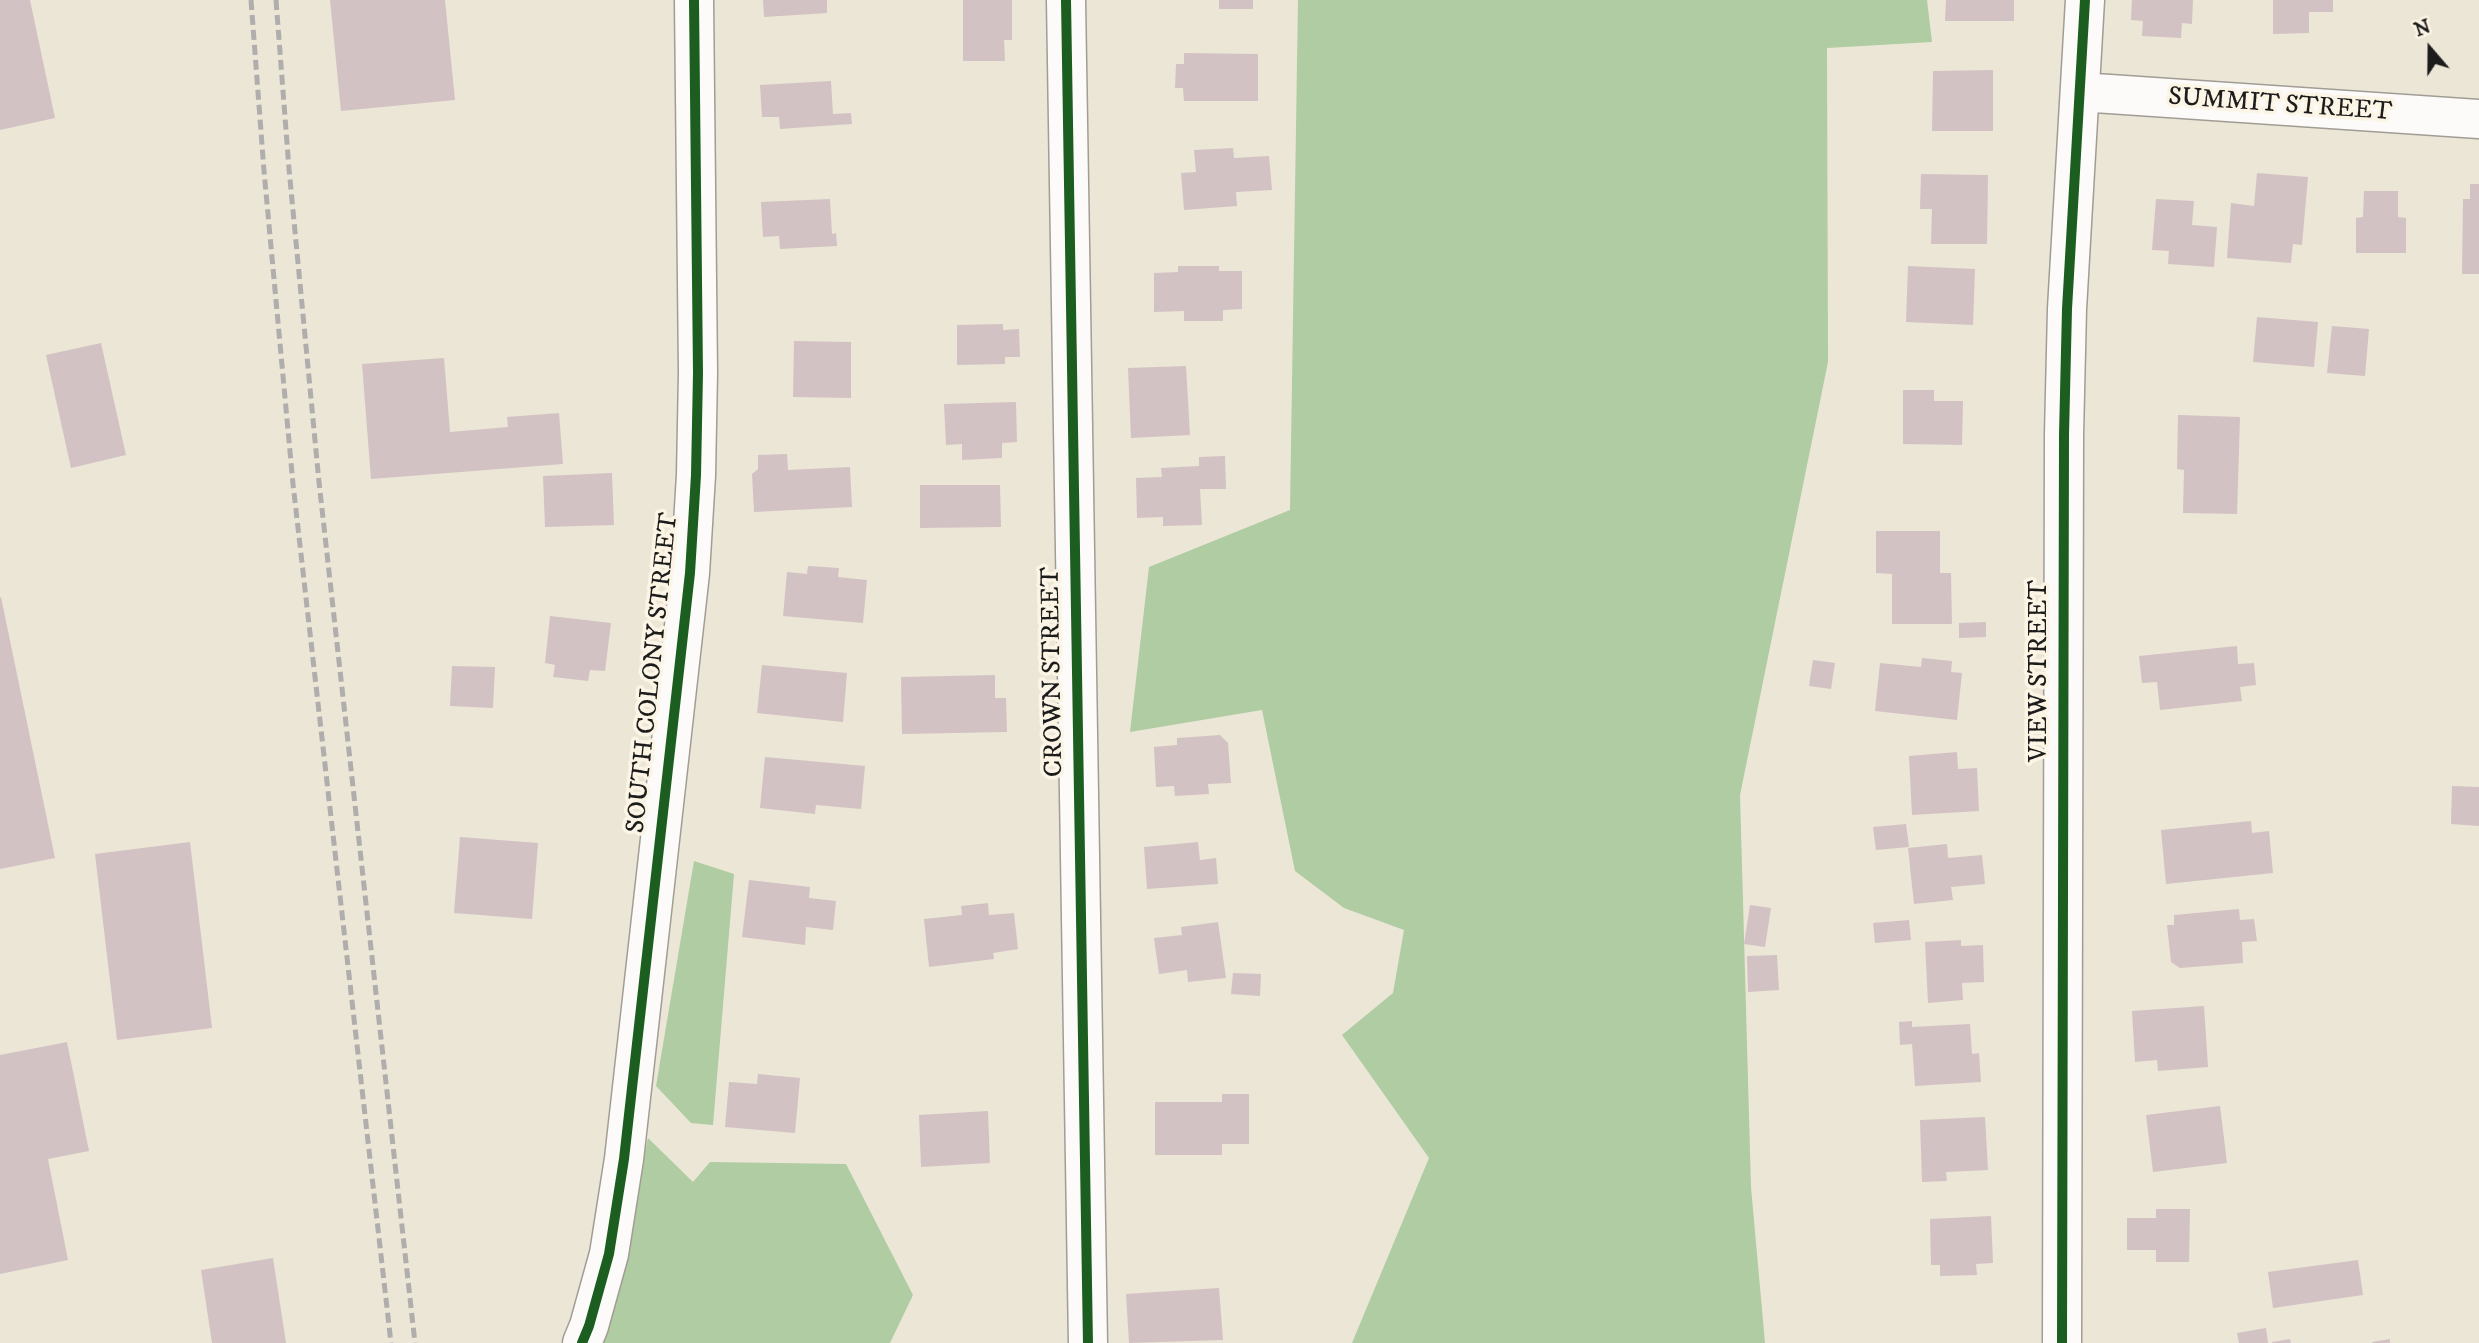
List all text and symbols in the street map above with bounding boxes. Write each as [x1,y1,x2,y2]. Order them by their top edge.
north arrow [2395,14,2465,84]
text: N [2411,15,2434,42]
street label: SUMMIT STREET [2167,83,2393,129]
street label: SOUTH COLONY STREET [622,511,686,835]
street label: CROWN STREET [1037,567,1071,777]
street label: VIEW STREET [2025,580,2057,762]

